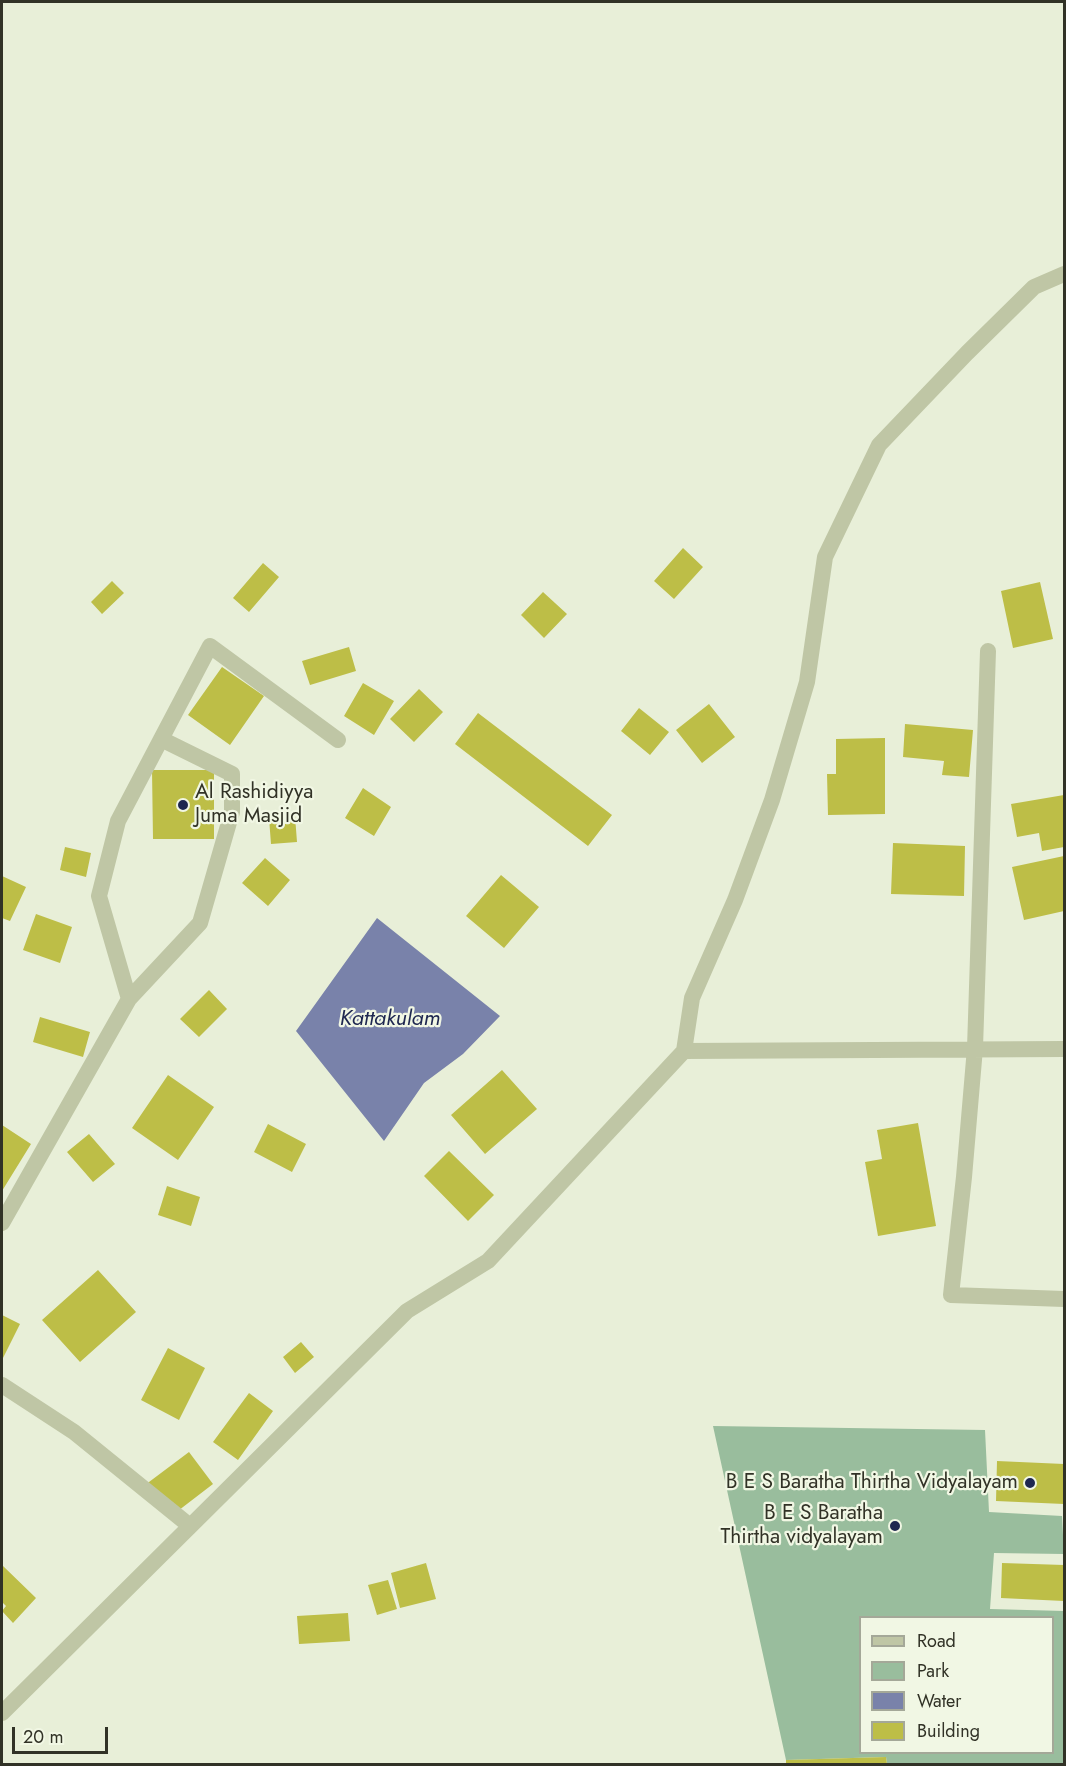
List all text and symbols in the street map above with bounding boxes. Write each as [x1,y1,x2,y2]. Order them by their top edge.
place label: Al Rashidiyya Juma Masjid [195,780,313,830]
marker: Al Rashidiyya Juma Masjid [176,798,190,812]
water label: Kattakulam [340,1007,440,1033]
place label: B E S Baratha Thirtha Vidyalayam [726,1470,1018,1496]
marker: B E S Baratha Thirtha Vidyalayam [1023,1476,1037,1490]
place label: B E S Baratha Thirtha vidyalayam [721,1501,883,1551]
marker: B E S Baratha Thirtha vidyalayam [888,1519,902,1533]
legend [859,1616,1054,1754]
text: Road [917,1628,956,1654]
text: Park [917,1658,949,1684]
text: Water [917,1688,961,1714]
scale bar [15,1715,111,1753]
text: Building [917,1718,980,1744]
text: 20 m [23,1724,63,1750]

